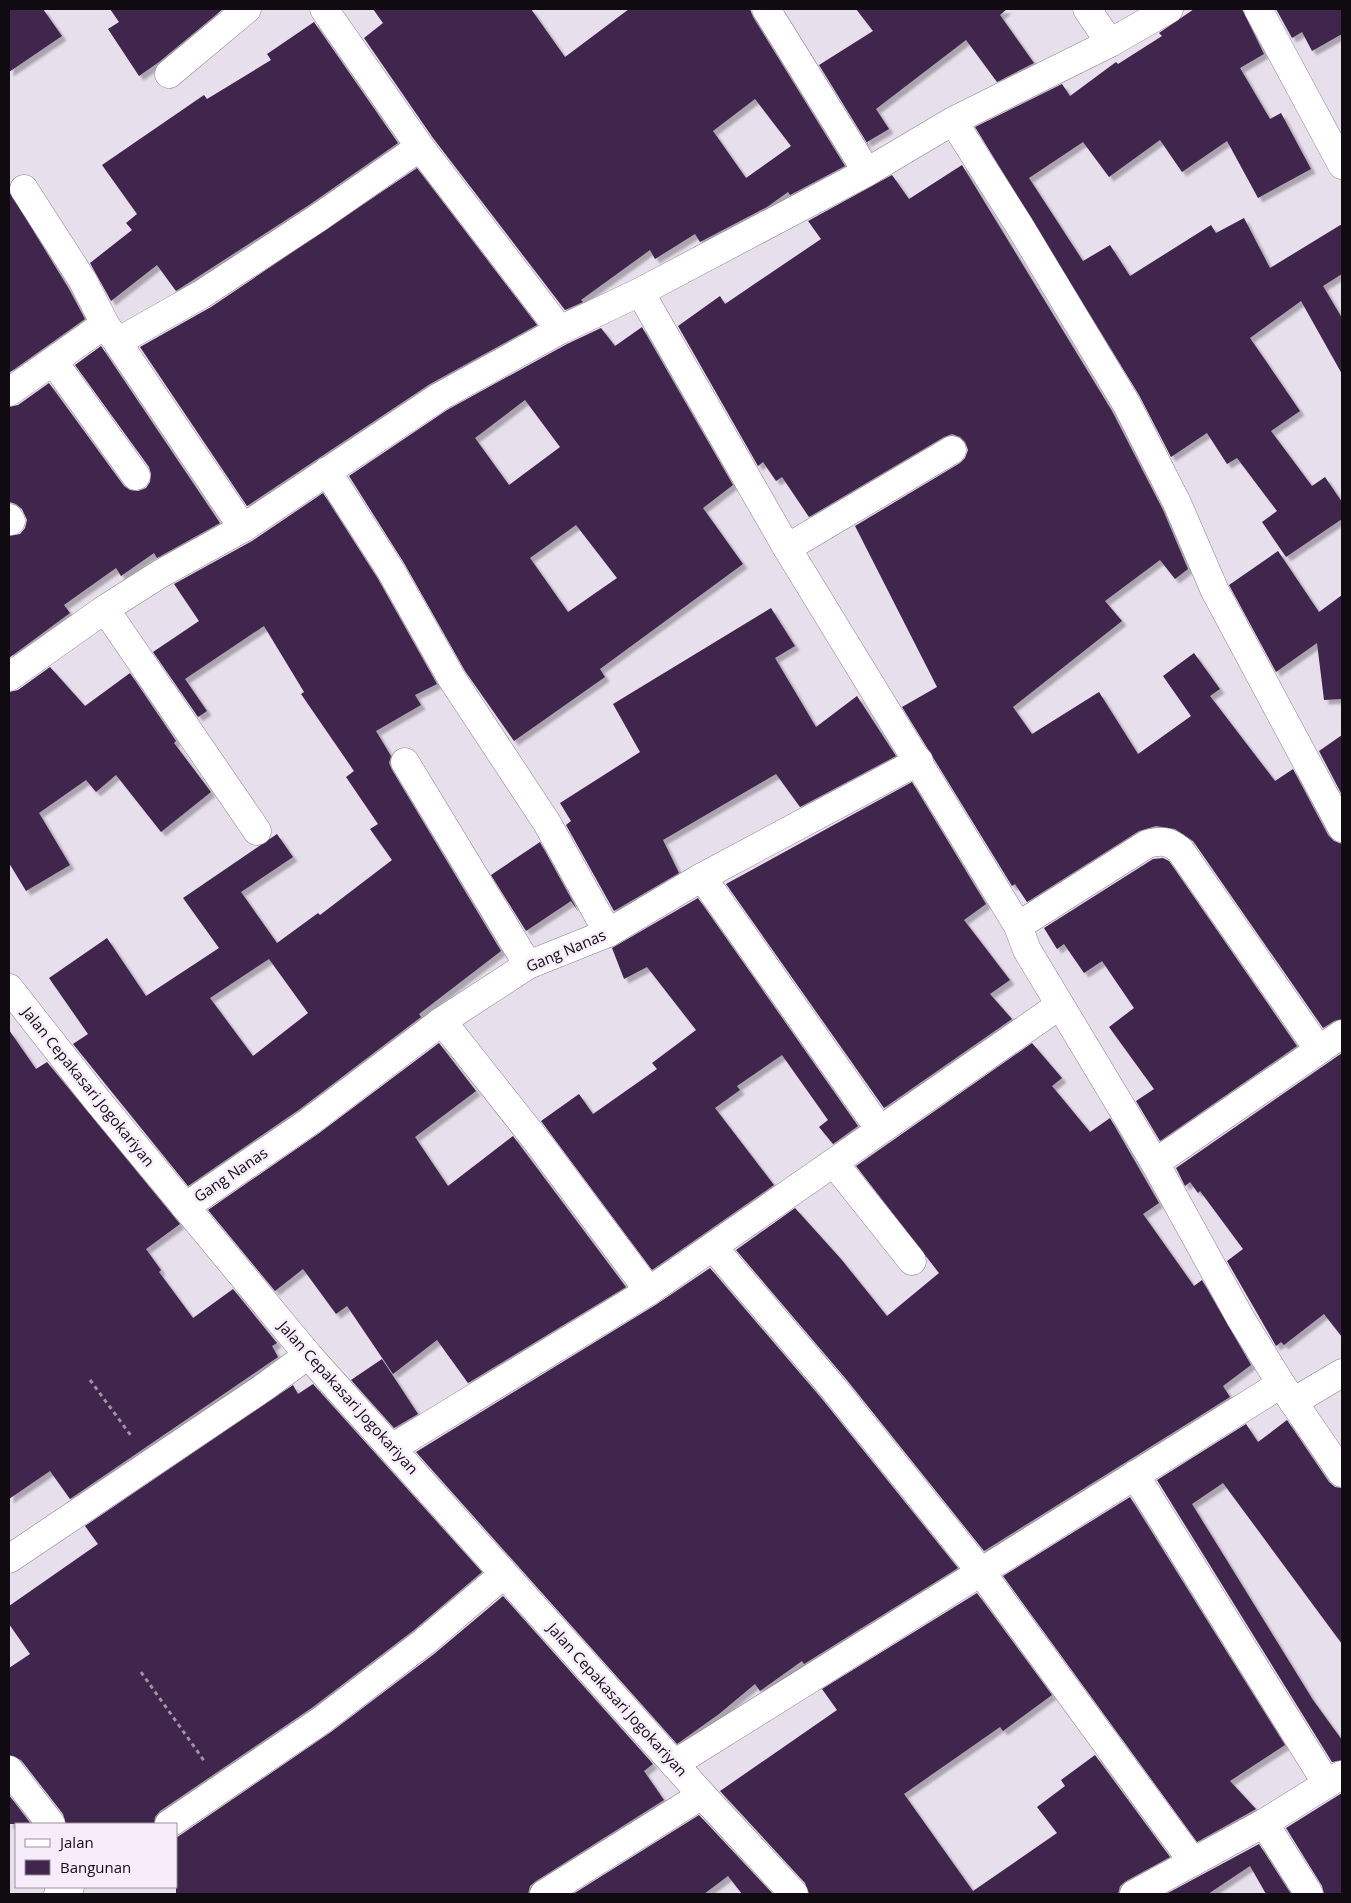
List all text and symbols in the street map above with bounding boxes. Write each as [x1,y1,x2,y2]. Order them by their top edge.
street label: Gang Nanas [523,924,609,976]
street label: Jalan Cepakasari Jogokariyan [17,1001,159,1170]
street label: Gang Nanas [190,1142,271,1206]
street label: Jalan Cepakasari Jogokariyan [273,1315,423,1478]
street label: Jalan Cepakasari Jogokariyan [542,1617,692,1780]
legend [15,1823,178,1888]
text: Jalan [58,1832,94,1852]
text: Bangunan [60,1857,131,1877]

